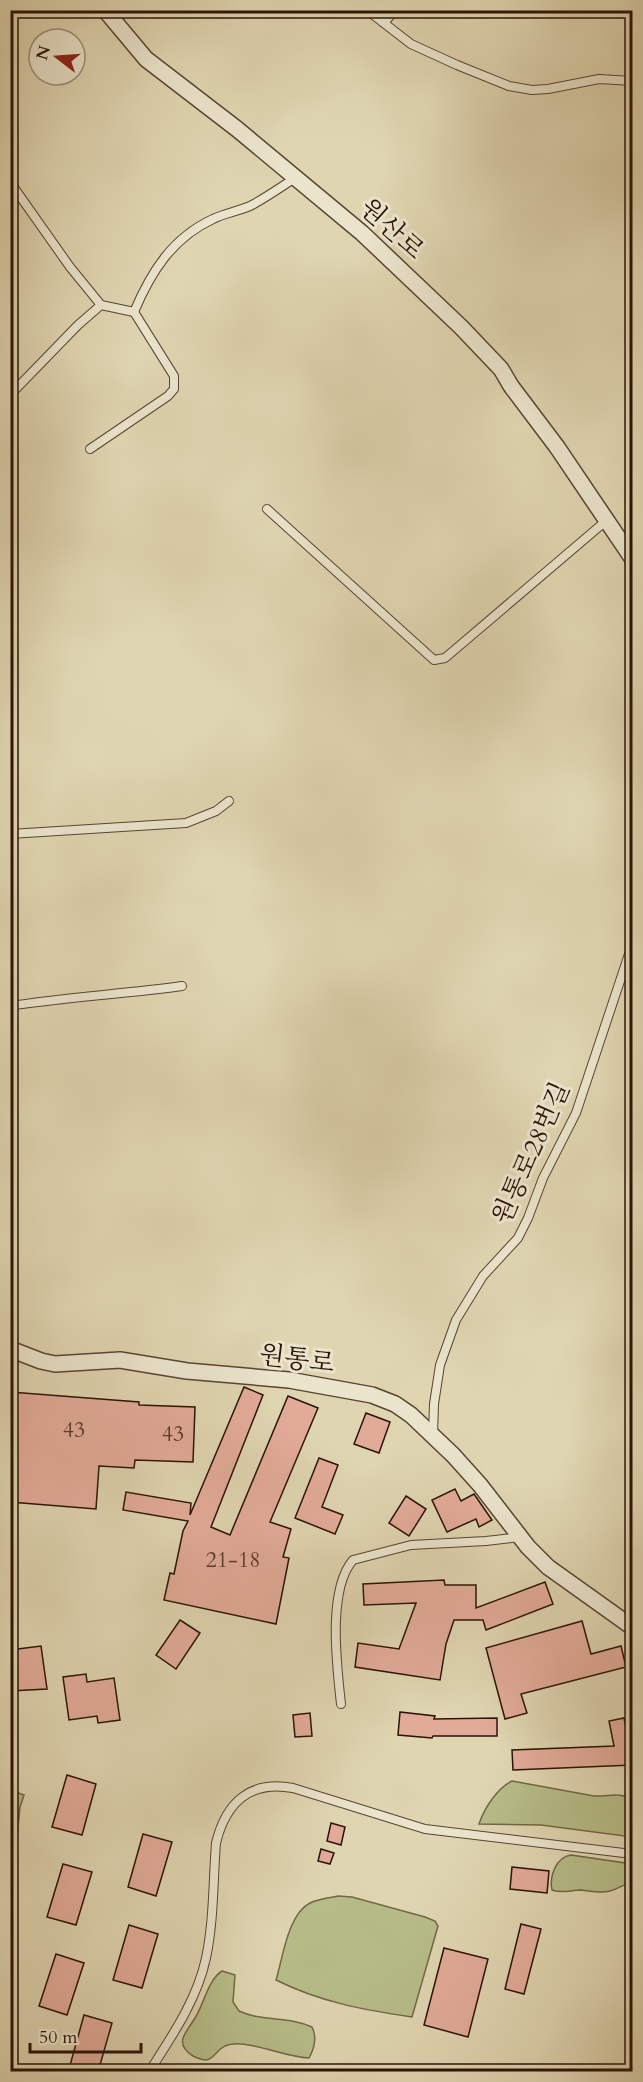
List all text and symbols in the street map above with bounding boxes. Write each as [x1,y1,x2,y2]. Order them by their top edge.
north arrow [27,27,87,87]
text: N [31,43,56,63]
street label: 원산로 [352,191,432,267]
street label: 원통로28번길 [484,1076,578,1230]
street label: 원통로 [257,1337,337,1381]
house number: 43 [63,1415,85,1445]
house number: 43 [162,1419,184,1449]
house number: 21-18 [206,1545,260,1575]
scale bar [30,2016,141,2054]
text: 50 m [39,2025,78,2050]

